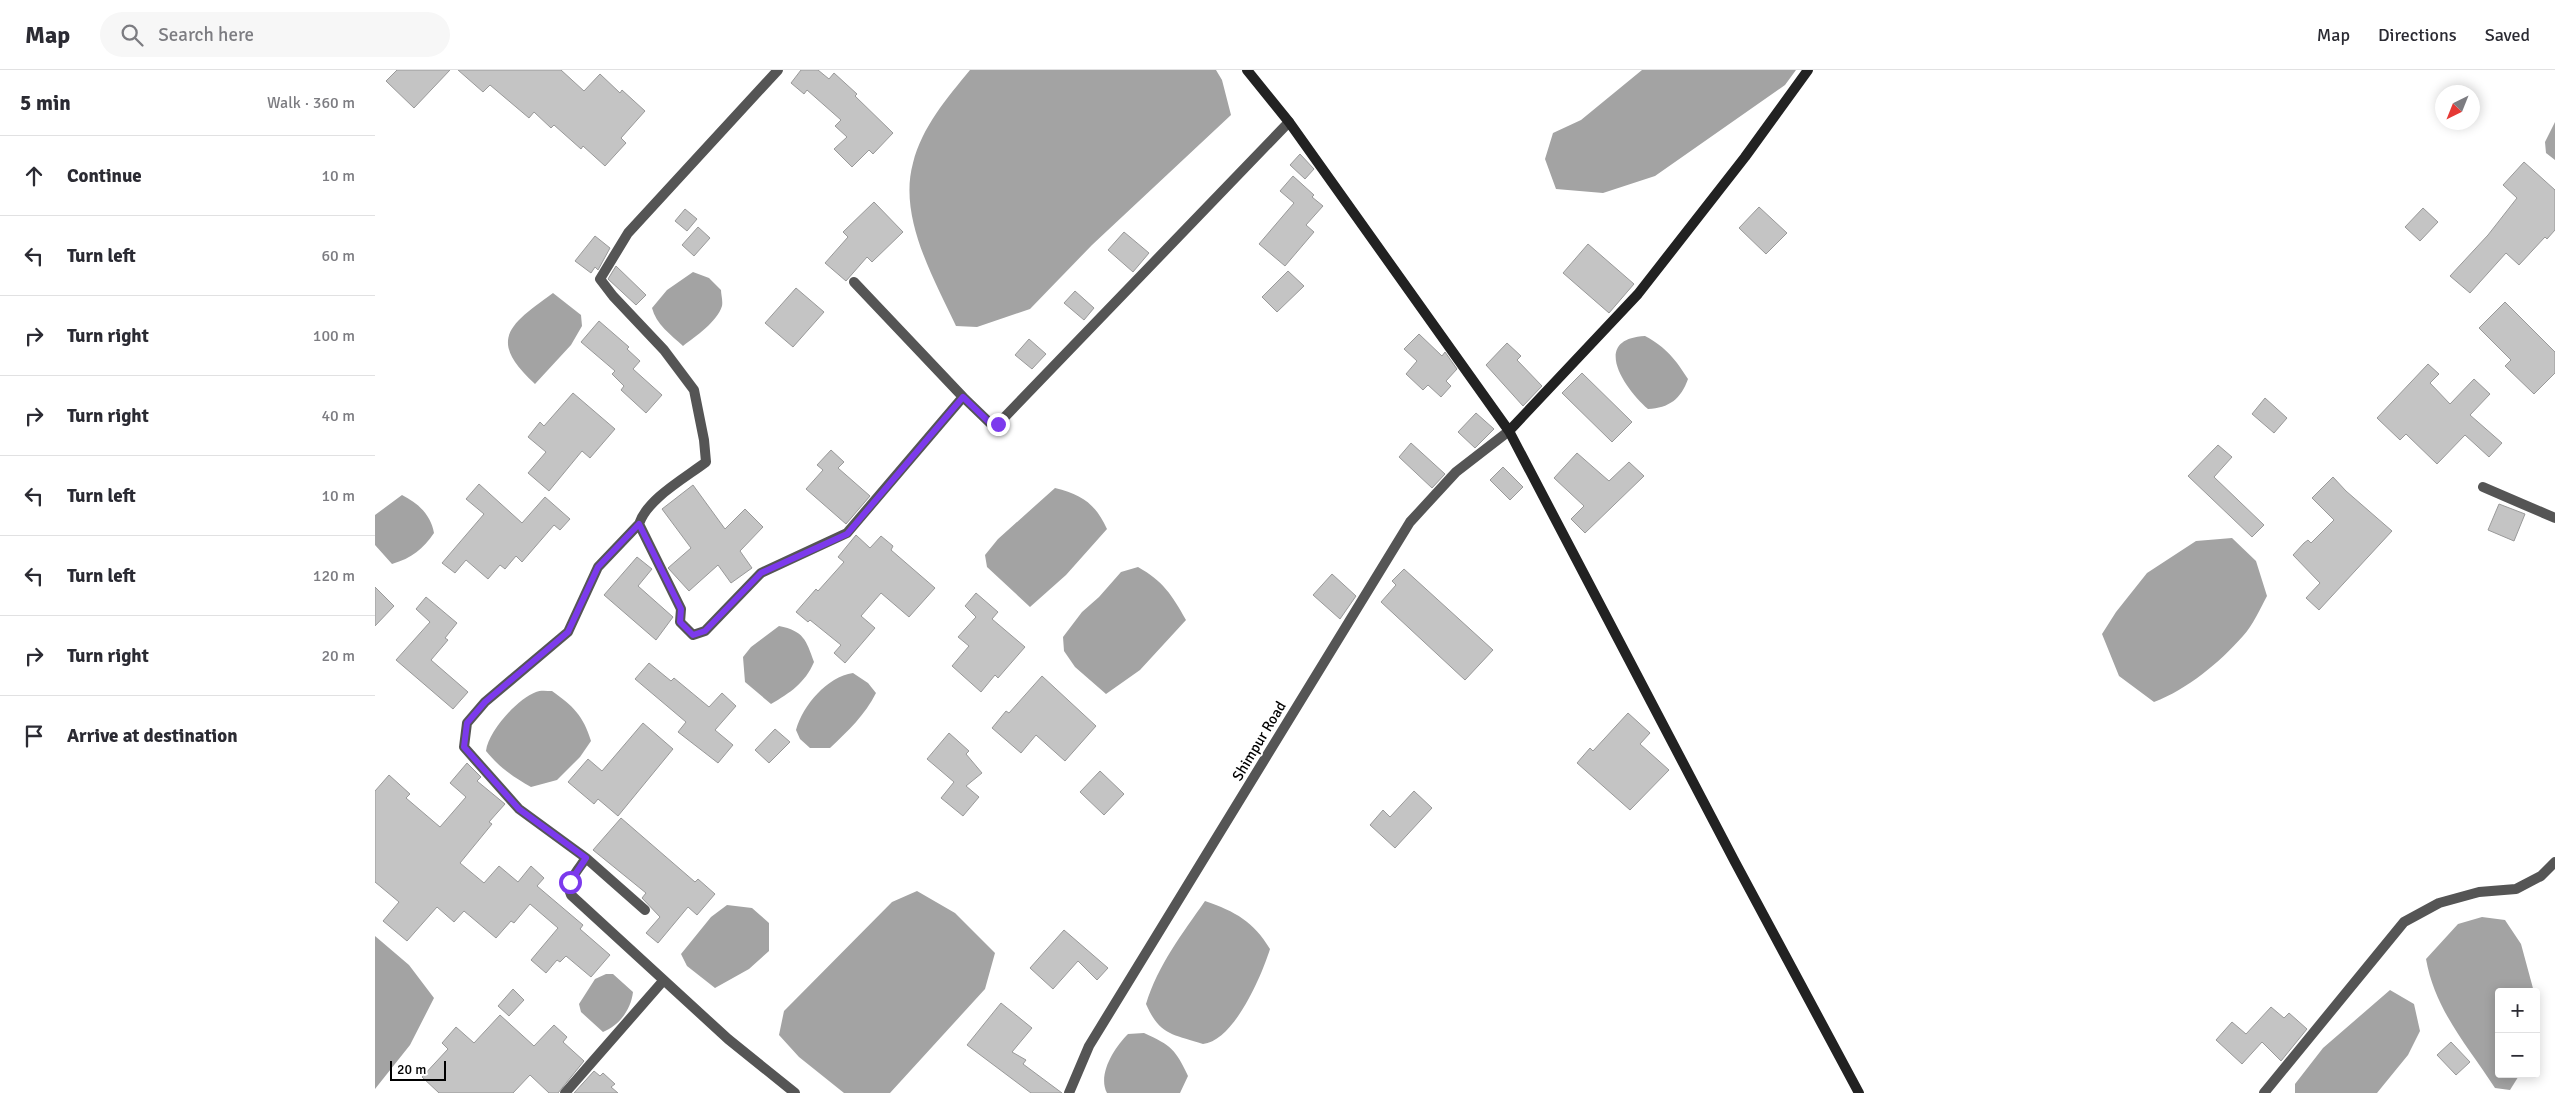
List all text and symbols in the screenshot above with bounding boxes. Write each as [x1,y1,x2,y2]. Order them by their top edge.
search box [100,12,450,57]
text: Map [25,20,70,50]
icon: search [118,21,146,49]
text: Search here [158,23,254,47]
text: Map [2317,24,2350,46]
text: Directions [2378,24,2457,46]
text: Saved [2485,24,2530,46]
north arrow [2435,85,2480,130]
text: 5 min [20,90,71,116]
text: Walk · 360 m [267,93,355,113]
icon: ahead [20,162,48,190]
text: Continue [67,164,142,188]
text: 10 m [321,166,355,186]
icon: left [20,242,48,270]
text: Turn left [67,244,136,268]
text: 60 m [321,246,355,266]
icon: right [20,322,48,350]
text: Turn right [67,324,149,348]
text: 100 m [313,326,355,346]
icon: right [20,402,48,430]
text: Turn right [67,404,149,428]
text: 40 m [321,406,355,426]
route end [987,413,1010,436]
icon: left [20,482,48,510]
text: Turn left [67,484,136,508]
text: 10 m [321,486,355,506]
icon: left [20,562,48,590]
text: Turn left [67,564,136,588]
text: 120 m [313,566,355,586]
icon: right [20,642,48,670]
text: Turn right [67,644,149,668]
text: 20 m [321,646,355,666]
street label: Shimpur Road [1228,698,1290,784]
icon: arrive [20,722,48,750]
text: Arrive at destination [67,724,238,748]
route start [559,871,582,894]
map controls [2495,988,2540,1078]
button: + [2495,988,2540,1033]
button: − [2495,1033,2540,1078]
scale bar [390,1058,446,1081]
text: 20 m [397,1061,426,1078]

